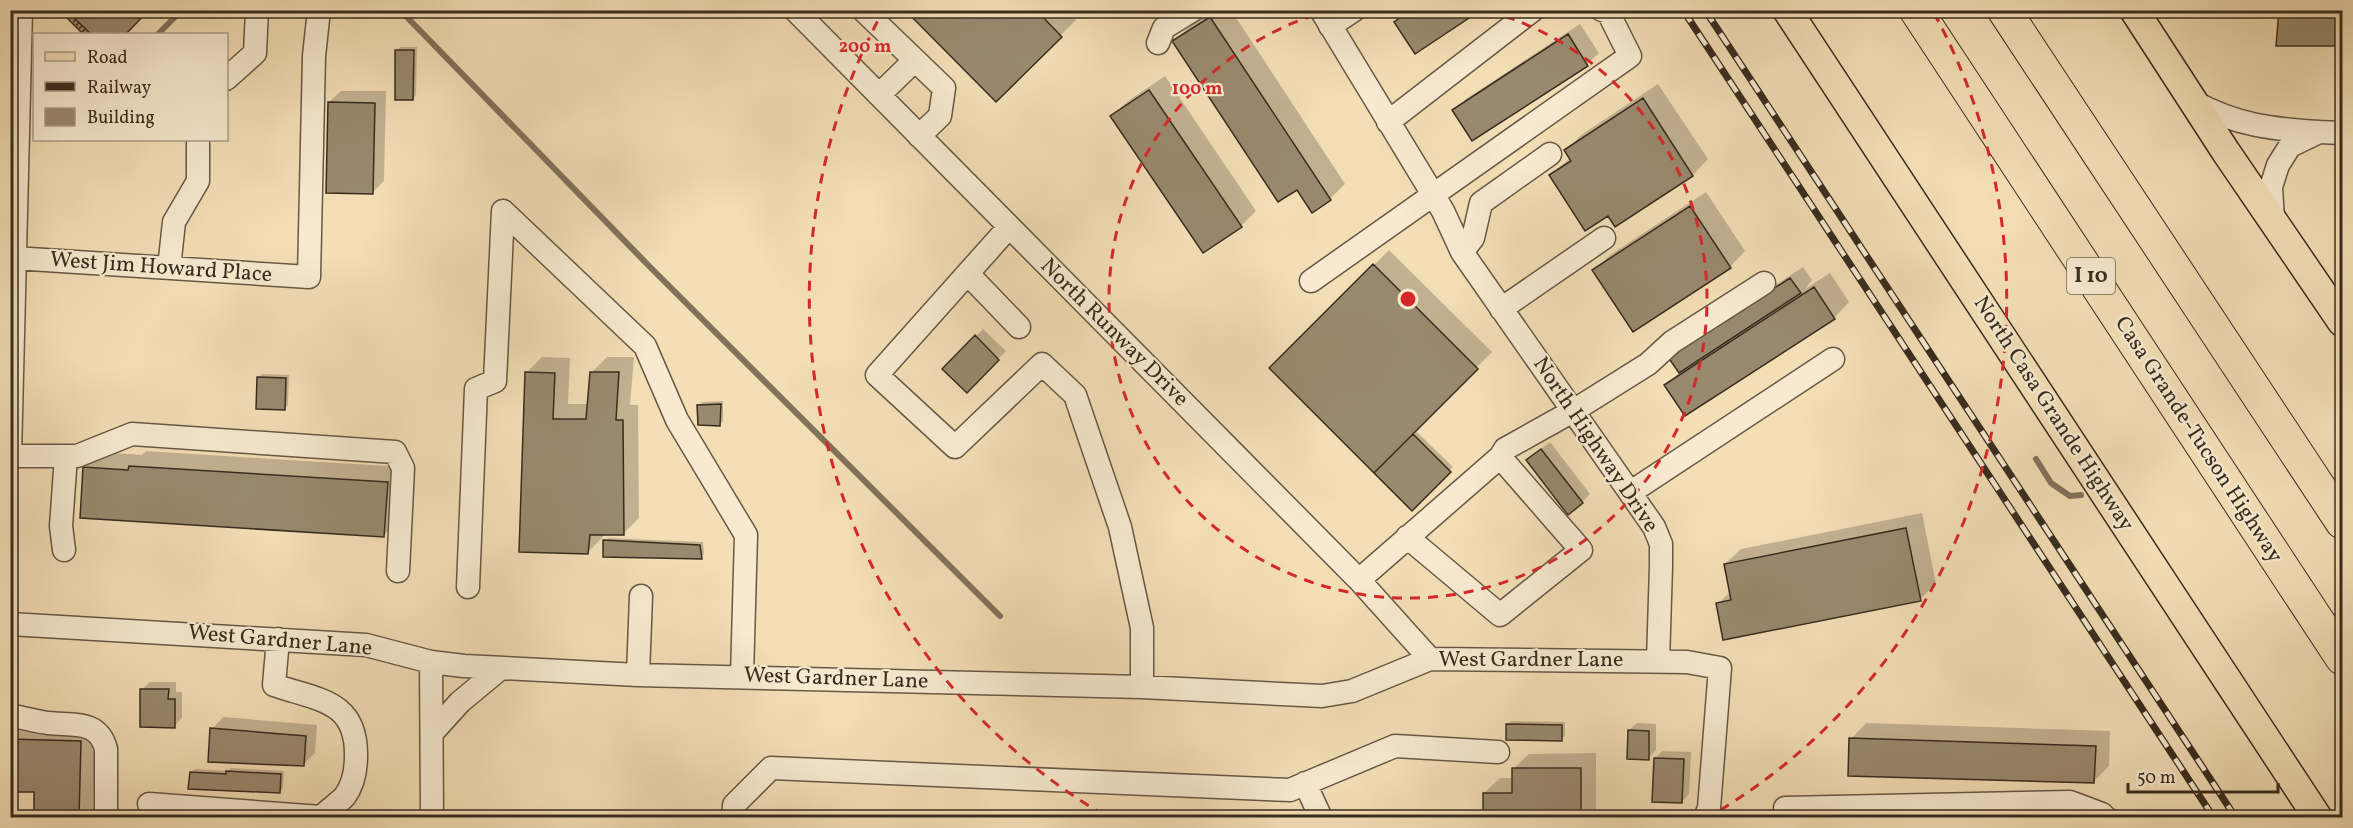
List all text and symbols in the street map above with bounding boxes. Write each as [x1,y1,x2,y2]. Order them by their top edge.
legend [33,33,228,141]
text: 200 m [839,35,891,60]
text: Road [87,46,128,71]
text: Railway [87,76,151,101]
text: 100 m [1172,77,1222,102]
text: Building [87,106,155,131]
street label: West Jim Howard Place [49,245,273,291]
street label: North Runway Drive [1033,252,1195,414]
road number: I 10 [2067,258,2115,294]
centre of rings [1398,289,1418,309]
street label: North Casa Grande Highway [1965,290,2141,538]
street label: Casa Grande-Tucson Highway [2106,311,2290,569]
street label: North Highway Drive [1525,351,1665,539]
street label: West Gardner Lane [187,617,373,665]
street label: West Gardner Lane [1439,645,1623,676]
street label: West Gardner Lane [743,660,929,698]
scale bar [2128,756,2278,794]
text: 50 m [2137,766,2176,791]

